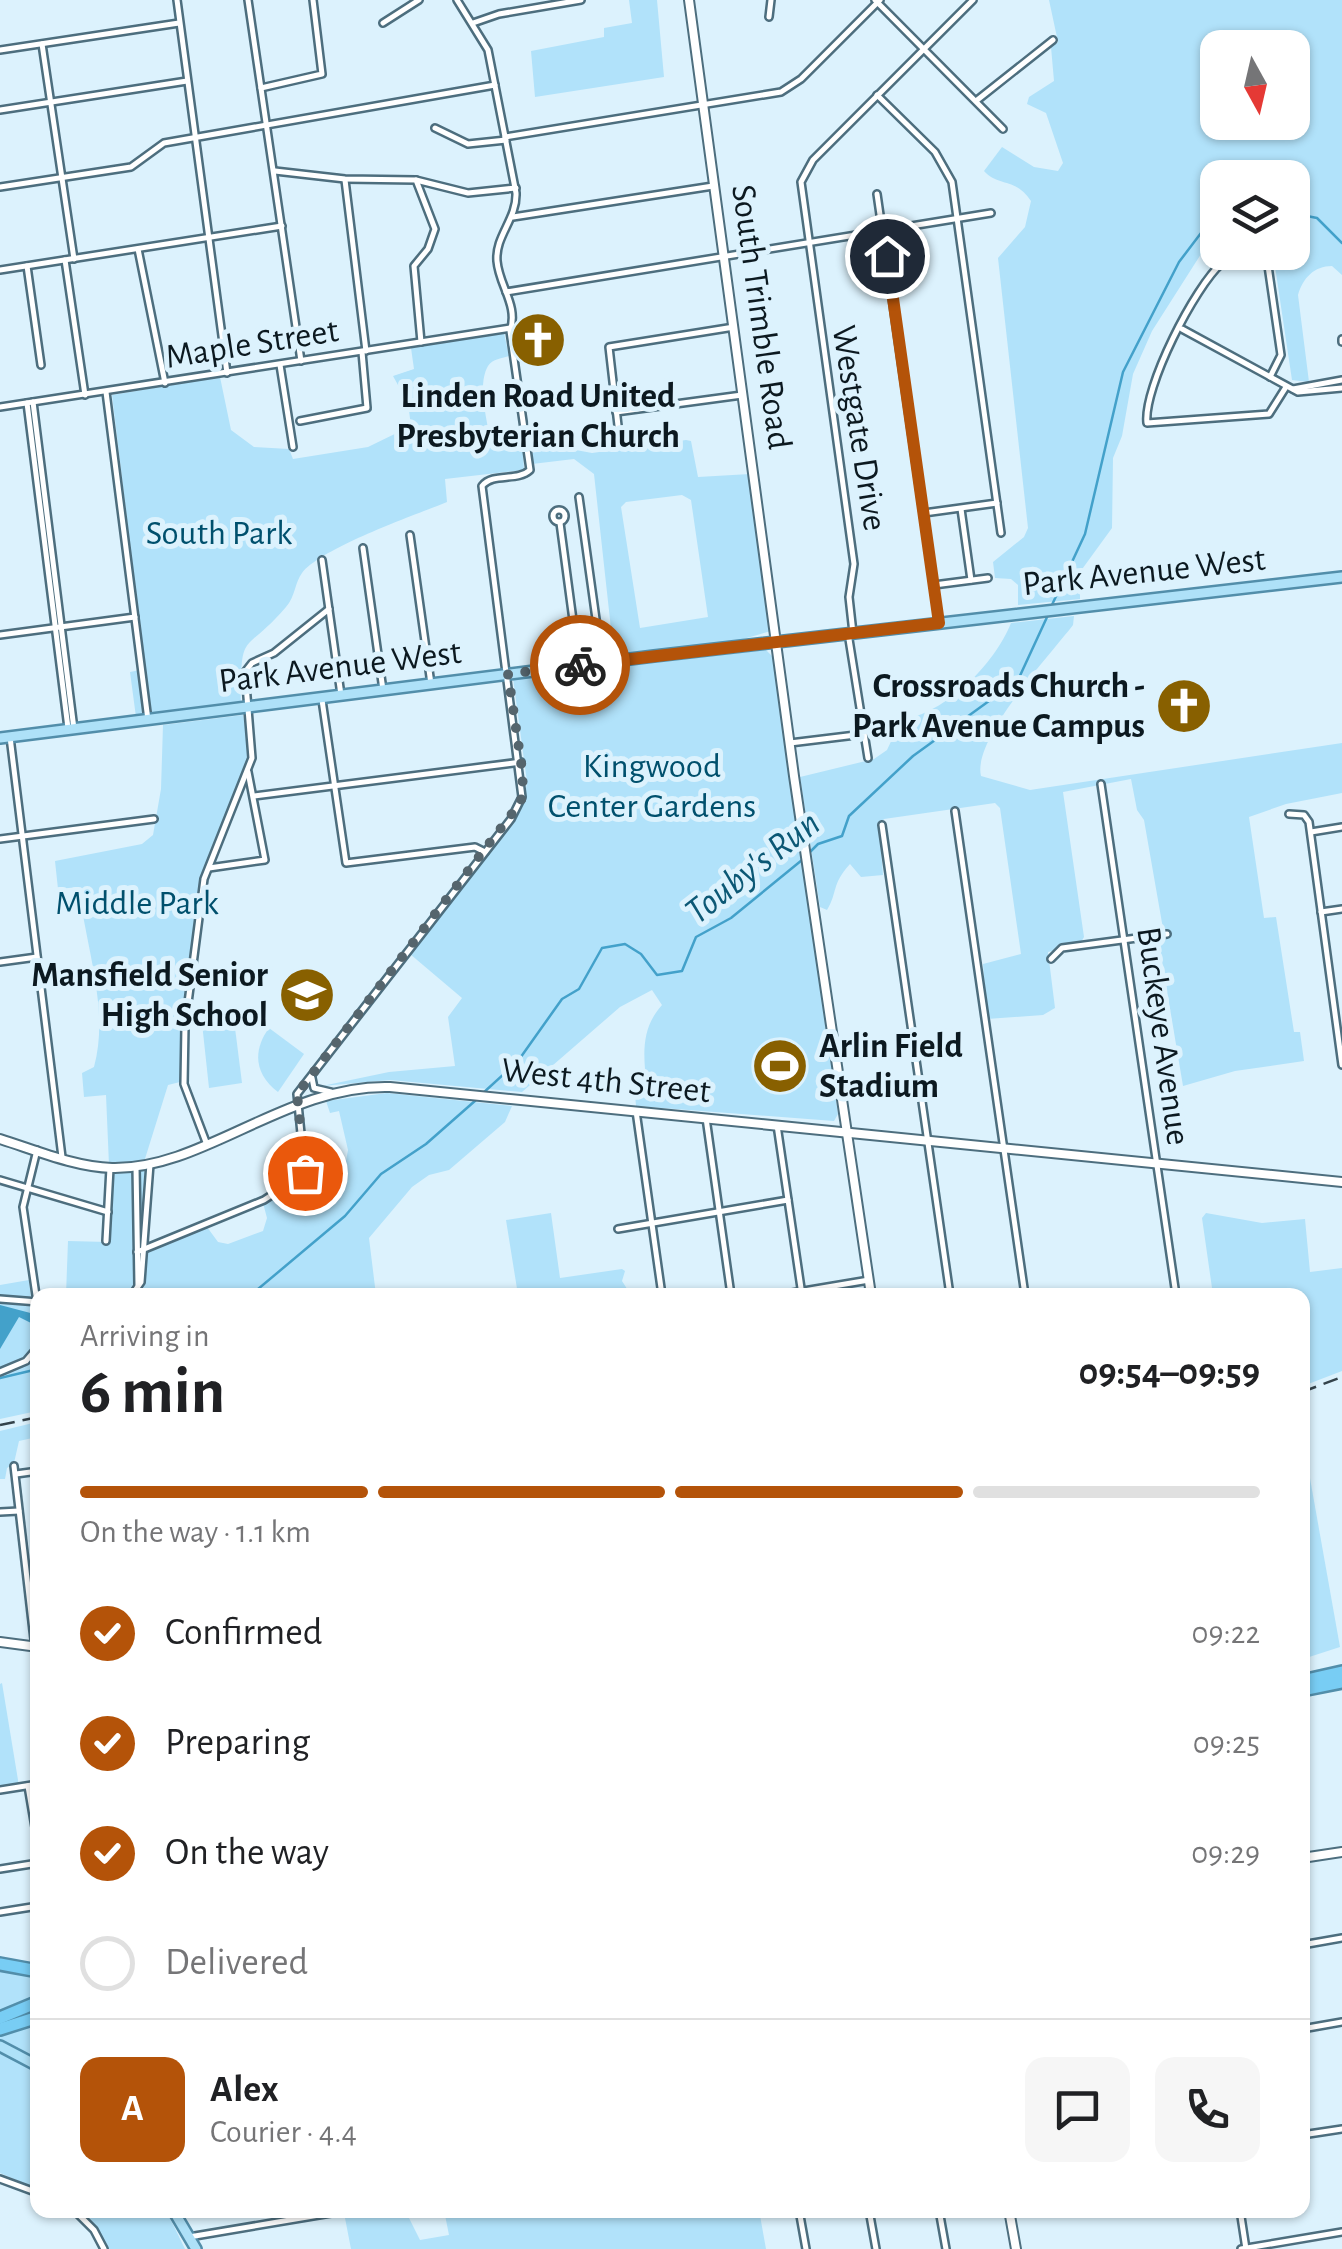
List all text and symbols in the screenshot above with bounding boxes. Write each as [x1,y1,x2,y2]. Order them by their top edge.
north arrow [1200,30,1310,140]
map controls [1200,30,1310,270]
button: layers [1200,160,1310,270]
street label: South Trimble Road [725,182,797,452]
pin [845,214,930,299]
icon: home [860,229,915,284]
church icon: Linden Road United Presbyterian Church [508,310,568,370]
street label: Maple Street [163,313,341,375]
street label: Westgate Drive [825,323,893,533]
place label: Linden Road United Presbyterian Church [396,379,680,454]
park label: South Park [146,516,292,551]
street label: Park Avenue West [1021,542,1267,602]
courier [530,615,630,715]
street label: Park Avenue West [217,635,463,699]
icon: bike [553,638,608,693]
place label: Crossroads Church - Park Avenue Campus [852,669,1145,744]
church icon: Crossroads Church - Park Avenue Campus [1154,676,1214,736]
park label: Kingwood Center Gardens [548,749,756,824]
water label: Touby's Run [679,804,827,932]
park label: Middle Park [55,886,219,921]
street label: Buckeye Avenue [1130,925,1196,1147]
place label: Mansfield Senior High School [31,958,268,1033]
school or university icon: Mansfield Senior High School [277,965,337,1025]
place label: Arlin Field Stadium [819,1029,963,1104]
sports icon: Arlin Field Stadium [750,1036,810,1096]
street label: West 4th Street [500,1053,712,1109]
pin [263,1131,348,1216]
icon: bag [278,1146,333,1201]
text: Arriving in [80,1320,209,1352]
text: 09:54–09:59 [1078,1354,1260,1392]
text: 6 min [80,1360,225,1425]
text: On the way · 1.1 km [80,1516,311,1548]
icon: check [80,1606,135,1661]
text: Confirmed [165,1614,322,1652]
text: 09:22 [1192,1617,1260,1649]
icon: check [80,1716,135,1771]
text: Preparing [165,1724,310,1762]
text: 09:25 [1193,1727,1260,1759]
icon: check [80,1826,135,1881]
text: On the way [165,1834,329,1872]
text: 09:29 [1191,1837,1260,1869]
text: Delivered [165,1944,308,1982]
button: chat [1025,2057,1130,2162]
button: phone [1155,2057,1260,2162]
text: Alex [210,2071,279,2109]
text: A [121,2090,144,2128]
text: Courier · 4.4 [210,2116,357,2148]

